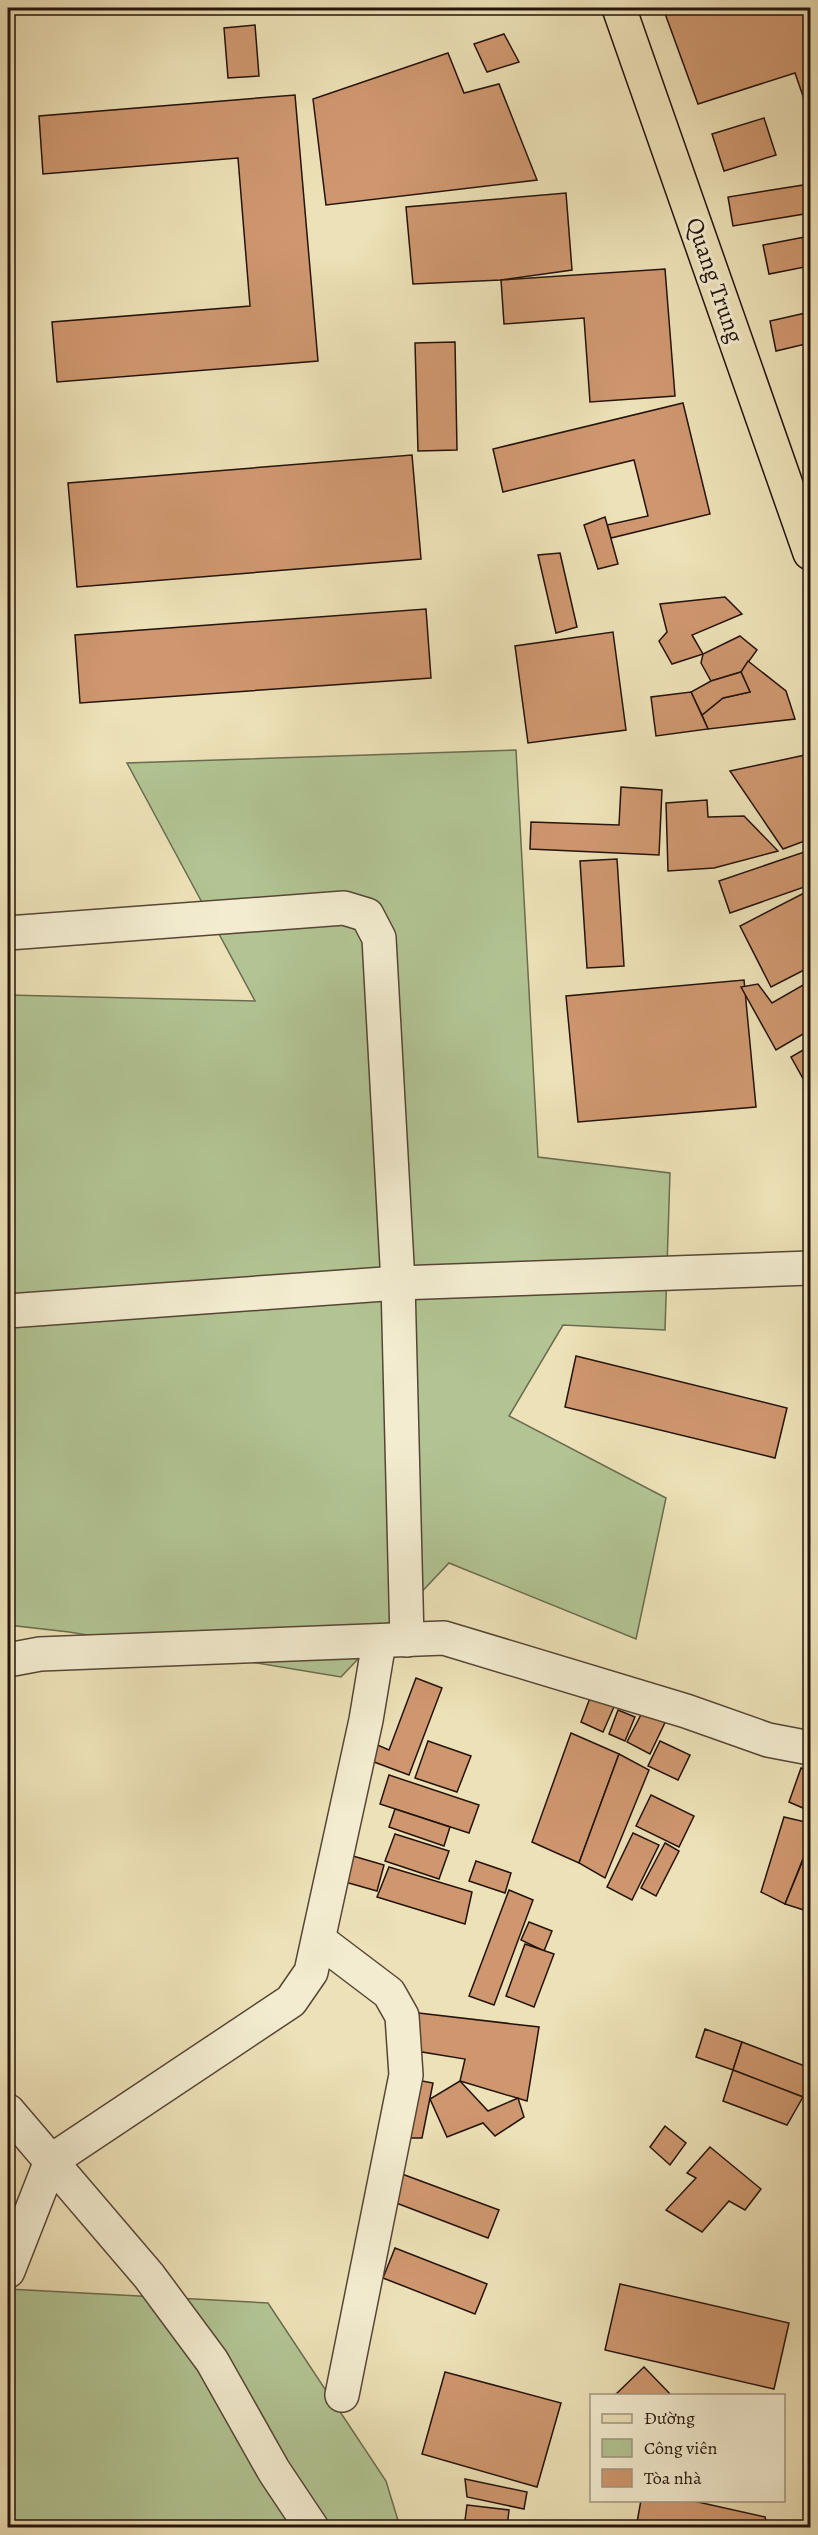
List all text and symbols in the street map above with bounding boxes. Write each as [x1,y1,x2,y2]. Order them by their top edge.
street label: Quang Trung [679,213,751,347]
legend [590,2394,785,2502]
text: Đường [644,2406,695,2430]
text: Công viên [644,2436,717,2460]
text: Tòa nhà [644,2466,702,2490]

